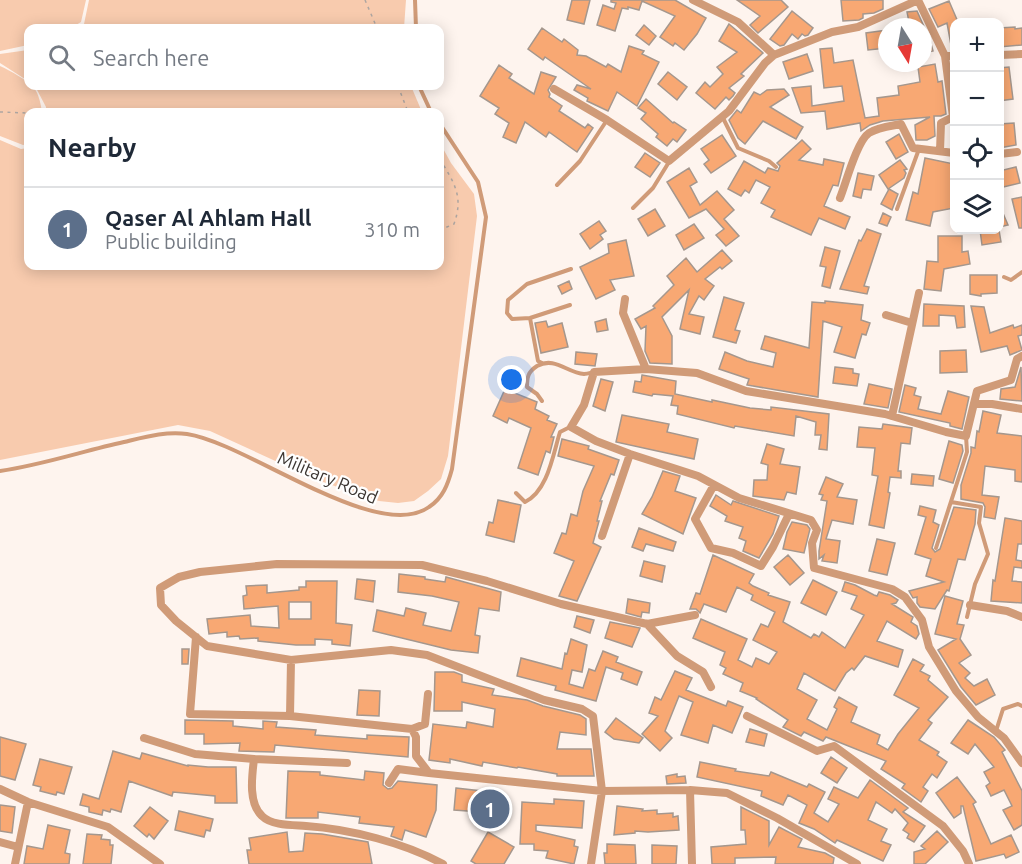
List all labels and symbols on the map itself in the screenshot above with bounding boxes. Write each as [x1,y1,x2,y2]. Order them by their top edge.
north arrow [878,18,932,72]
your location [497,365,526,394]
street label: Military Road [275,447,381,507]
pin: 1 [470,786,510,832]

